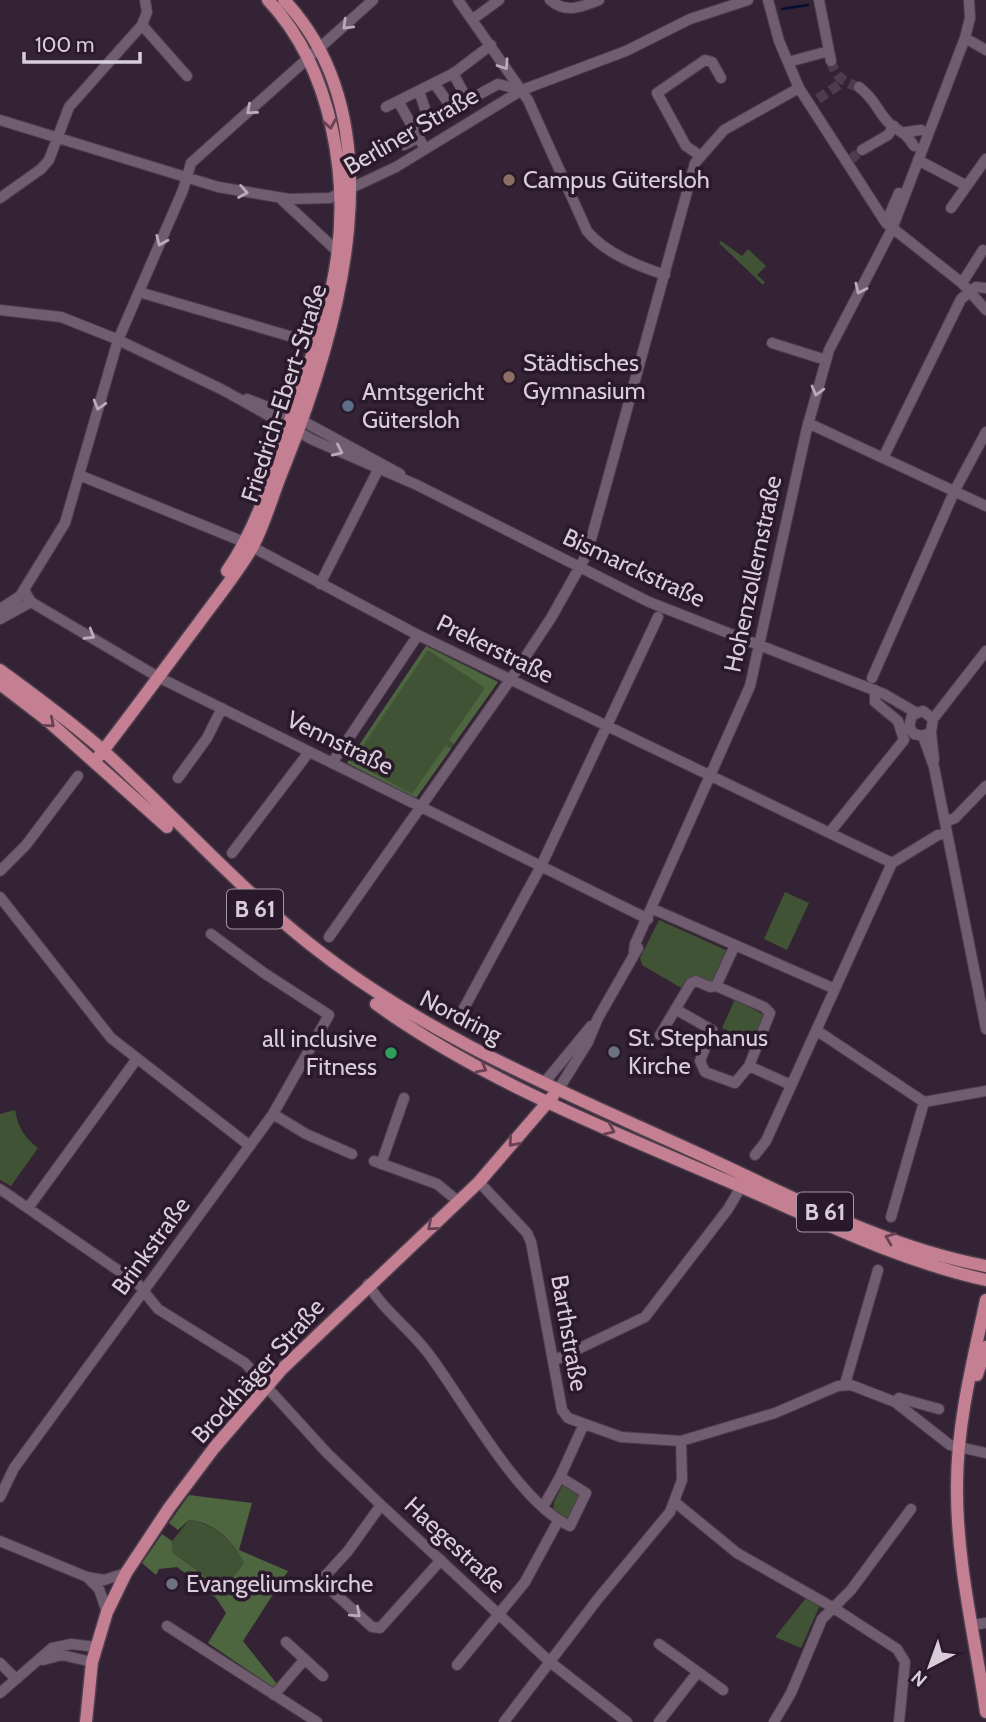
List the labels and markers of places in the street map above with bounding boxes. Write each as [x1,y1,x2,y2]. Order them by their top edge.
place label: Campus Gütersloh [523,165,710,194]
marker: Campus Gütersloh [501,172,517,188]
place label: Städtisches Gymnasium [523,348,646,405]
marker: Städtisches Gymnasium [501,369,517,385]
place label: Amtsgericht Gütersloh [362,377,484,434]
marker: Amtsgericht Gütersloh [340,398,356,414]
place label: St. Stephanus Kirche [628,1023,768,1080]
place label: all inclusive Fitness [262,1024,377,1081]
marker: St. Stephanus Kirche [606,1044,622,1060]
marker: all inclusive Fitness [383,1045,399,1061]
place label: Evangeliumskirche [186,1569,373,1598]
marker: Evangeliumskirche [164,1576,180,1592]

